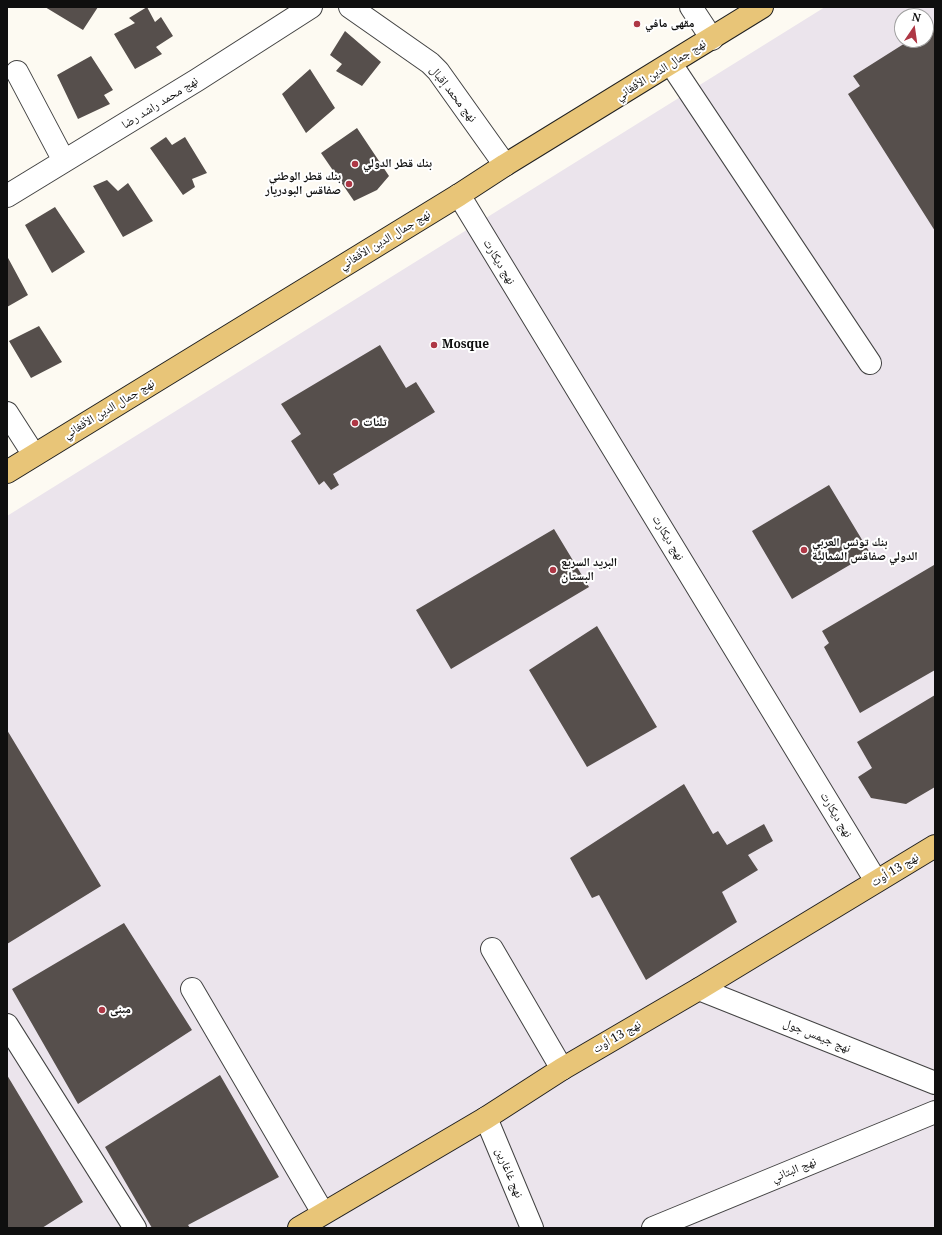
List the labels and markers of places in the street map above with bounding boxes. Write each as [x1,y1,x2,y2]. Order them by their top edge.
place label: مقهى مافي [645,17,694,31]
marker: مقهى مافي [632,19,642,29]
place label: بنك قطر الدولي [363,157,432,171]
marker: بنك قطر الدولي [350,159,360,169]
place label: بنك قطر الوطني صفاقس البودريار [265,170,341,198]
marker: بنك قطر الوطني صفاقس البودريار [344,179,354,189]
place label: Mosque [442,338,489,352]
marker: Mosque [429,340,439,350]
place label: تلنات [363,416,387,430]
marker: تلنات [350,418,360,428]
place label: بنك تونس العربي الدولي صفاقس الشمالية [812,536,918,564]
marker: بنك تونس العربي الدولي صفاقس الشمالية [799,545,809,555]
place label: البريد السريع البستان [561,556,617,584]
marker: البريد السريع البستان [548,565,558,575]
place label: مبنى [110,1003,131,1017]
marker: مبنى [97,1005,107,1015]

